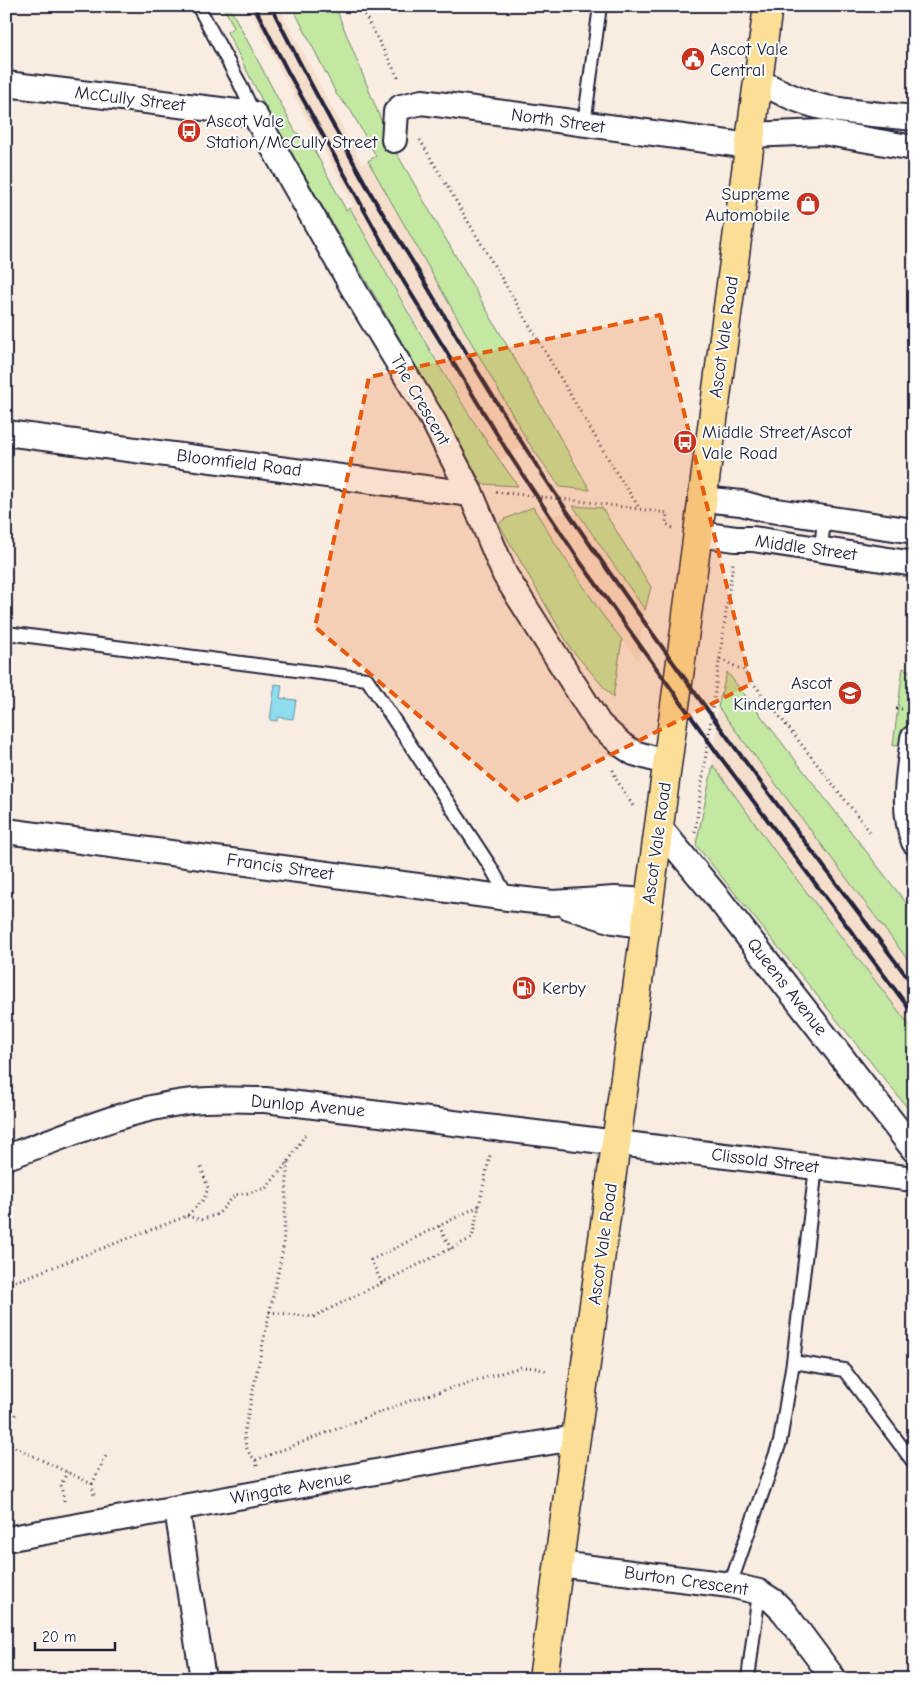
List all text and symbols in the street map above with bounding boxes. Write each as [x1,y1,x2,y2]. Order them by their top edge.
place label: Ascot Vale Central [710,39,788,81]
public building icon: Ascot Vale Central [680,46,706,72]
street label: McCully Street [74,82,187,116]
street label: North Street [510,104,607,138]
place label: Ascot Vale Station/McCully Street [206,111,378,153]
bus stop icon: Ascot Vale Station/McCully Street [176,118,202,144]
place label: Supreme Automobile [705,184,790,226]
shop icon: Supreme Automobile [795,191,821,217]
street label: Ascot Vale Road [705,275,743,399]
street label: The Crescent [386,351,455,450]
place label: Middle Street/Ascot Vale Road [702,422,853,464]
bus stop icon: Middle Street/Ascot Vale Road [672,429,698,455]
street label: Bloomfield Road [175,445,303,481]
street label: Middle Street [754,530,859,566]
place label: Ascot Kindergarten [733,673,833,715]
school or university icon: Ascot Kindergarten [837,680,863,706]
street label: Ascot Vale Road [638,781,676,905]
street label: Francis Street [225,849,336,885]
street label: Queens Avenue [742,934,832,1040]
fuel station icon: Kerby [511,975,537,1001]
place label: Kerby [542,978,587,999]
street label: Dunlop Avenue [250,1091,366,1121]
street label: Clissold Street [710,1144,821,1178]
street label: Ascot Vale Road [584,1182,622,1306]
street label: Wingate Avenue [229,1467,353,1509]
street label: Burton Crescent [623,1562,750,1600]
scale bar [35,1620,115,1652]
text: 20 m [42,1628,76,1646]

